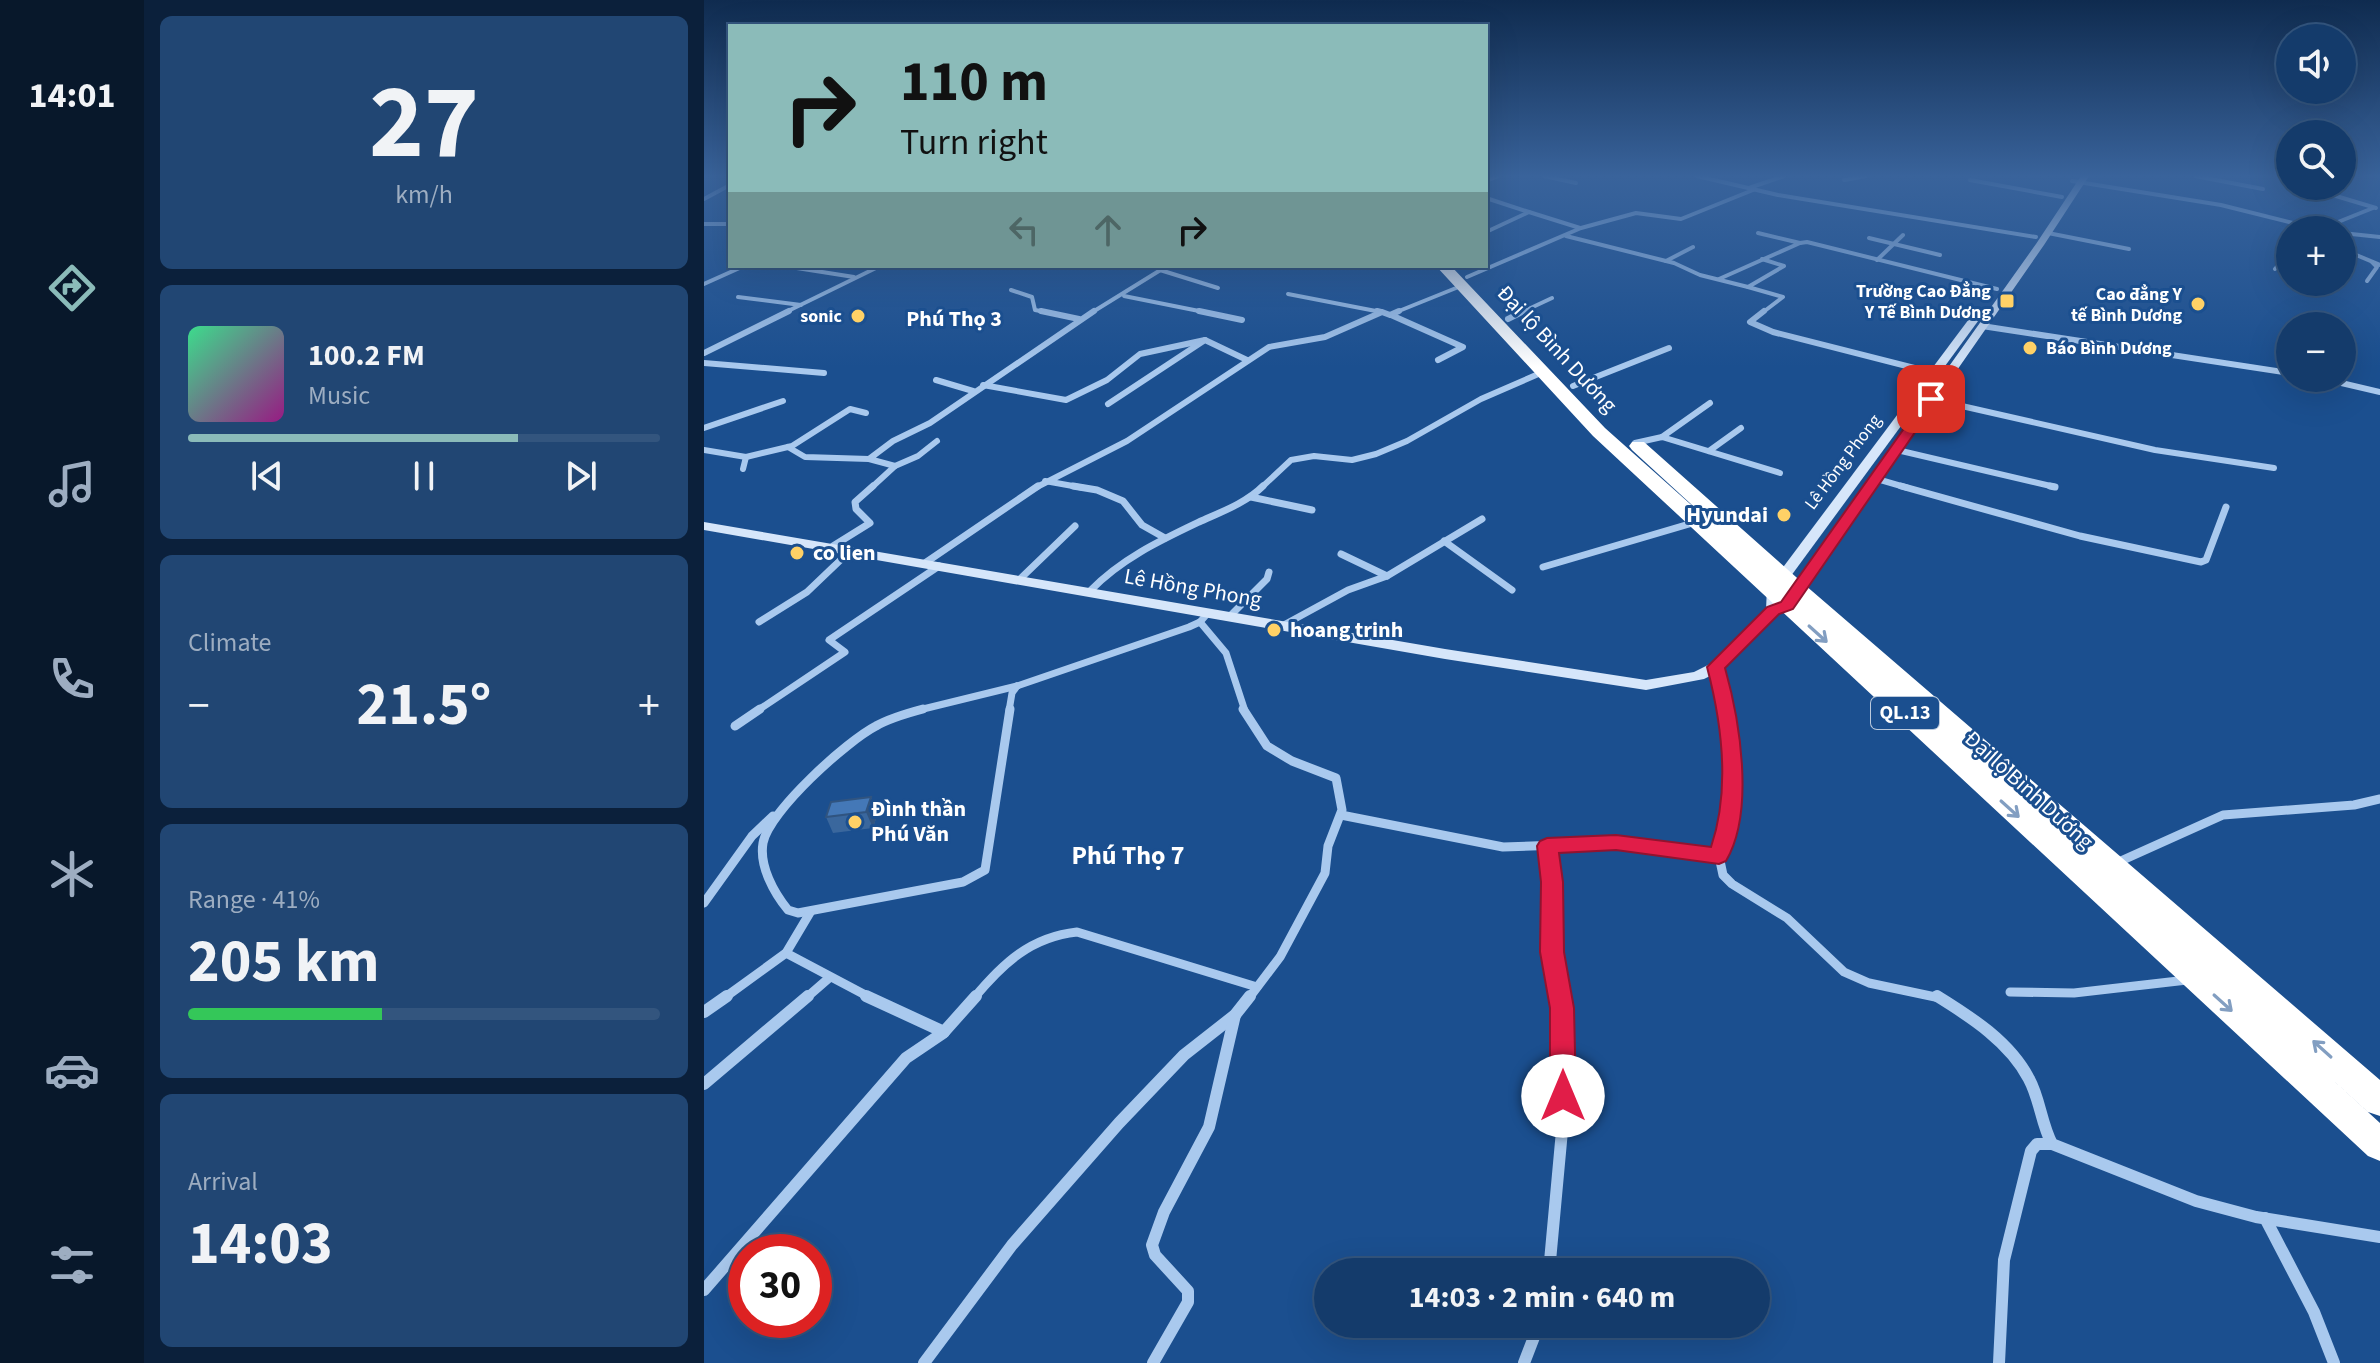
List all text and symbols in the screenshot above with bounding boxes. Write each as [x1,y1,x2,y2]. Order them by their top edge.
map controls [2276,24,2356,392]
button: sound [2276,24,2356,104]
text: 110 m [900,43,1048,122]
text: 27 [369,50,479,198]
icon: right [768,56,872,160]
text: 14:01 [29,70,115,121]
text: Turn right [900,117,1048,168]
button: search [2276,120,2356,200]
text: km/h [395,176,453,213]
icon: left [1002,208,1046,252]
icon: ahead [1086,208,1130,252]
icon: right [1170,208,1214,252]
button: + [2276,216,2356,296]
icon: directions [44,260,100,316]
street label: Đại lộ Bình Dương [1489,278,1625,420]
place label: Trường Cao Đẳng Y Tế Bình Dương [1856,279,1991,325]
place label: Cao đẳng Y tế Bình Dương [2071,282,2183,328]
marker: Trường Cao Đẳng Y Tế Bình Dương [1998,292,2016,310]
marker: Cao đẳng Y tế Bình Dương [2189,295,2207,313]
district label: Phú Thọ 3 [906,303,1002,335]
place label: sonic [800,304,843,329]
marker: sonic [849,307,867,325]
button: − [2276,312,2356,392]
text: 100.2 FM [308,334,425,377]
place label: Báo Bình Dương [2046,336,2172,361]
marker: Báo Bình Dương [2021,339,2039,357]
pin [1897,365,1965,433]
text: Music [308,377,370,414]
icon: arrive [1909,377,1953,421]
street label: Lê Hồng Phong [1799,409,1887,515]
icon: previous [245,454,289,498]
icon: pause [402,454,446,498]
icon: next [559,454,603,498]
icon: music [44,456,100,512]
place label: Hyundai [1686,499,1768,531]
marker: Hyundai [1775,506,1793,524]
place label: co lien [813,537,876,569]
marker: co lien [788,544,806,562]
street label: Lê Hồng Phong [1122,560,1264,616]
place label: hoang trinh [1290,614,1403,646]
marker: hoang trinh [1265,621,1283,639]
text: Climate [188,624,272,661]
one-way arrow [1808,625,1828,643]
icon: phone [44,651,100,707]
text: 21.5° [357,663,491,748]
text: − [188,675,210,738]
text: + [638,675,660,738]
road number: QL.13 [1871,697,1939,729]
street label: Đại lộ Bình Dương [1957,723,2101,857]
place label: Đình thần Phú Văn [871,793,966,850]
one-way arrow [2000,800,2020,818]
marker: Đình thần Phú Văn [846,813,864,831]
district label: Phú Thọ 7 [1072,837,1184,874]
icon: climate [44,846,100,902]
text: Range · 41% [188,881,320,918]
text: 205 km [188,920,379,1005]
one-way arrow [2213,993,2233,1011]
one-way arrow [2312,1040,2332,1058]
icon: car [44,1042,100,1098]
position arrow [1521,1054,1605,1138]
text: Arrival [188,1163,258,1200]
text: 14:03 [188,1202,333,1287]
speed limit sign: 30 [728,1234,832,1338]
icon: filters [44,1237,100,1293]
text: 14:03 · 2 min · 640 m [1409,1276,1675,1319]

